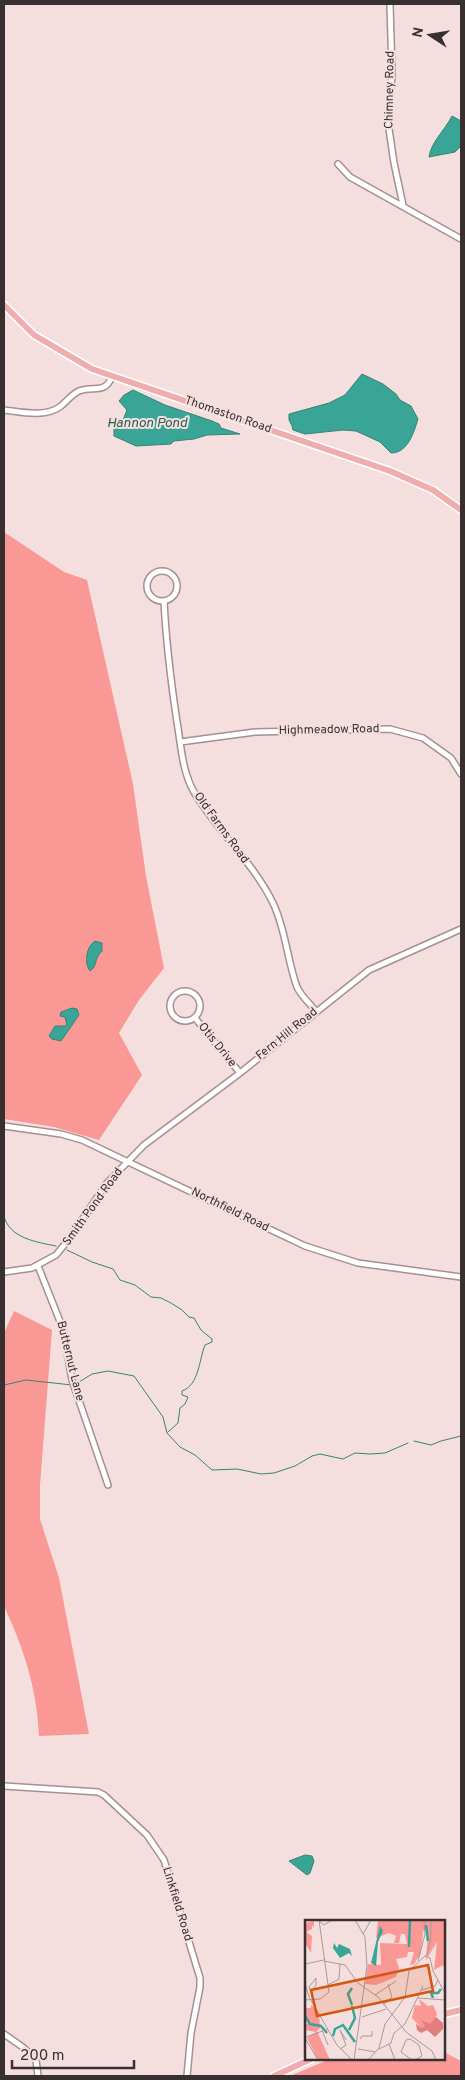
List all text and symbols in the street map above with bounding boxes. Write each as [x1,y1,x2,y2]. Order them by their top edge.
north arrow [405,10,455,60]
text: N [409,26,428,39]
street label: Chimney Road [381,51,399,129]
street label: Thomaston Road [182,393,274,437]
water label: Hannon Pond [107,415,189,432]
street label: Highmeadow Road [278,721,380,739]
street label: Old Farms Road [190,789,252,867]
street label: Fern Hill Road [253,1004,321,1064]
street label: Otis Drive [194,1019,240,1071]
street label: Smith Pond Road [59,1165,127,1249]
street label: Northfield Road [188,1184,272,1236]
street label: Butternut Lane [52,1319,88,1403]
street label: Linkfield Road [158,1865,196,1943]
inset map [305,1920,445,2060]
scale bar [12,2038,135,2070]
text: 200 m [20,2047,65,2066]

